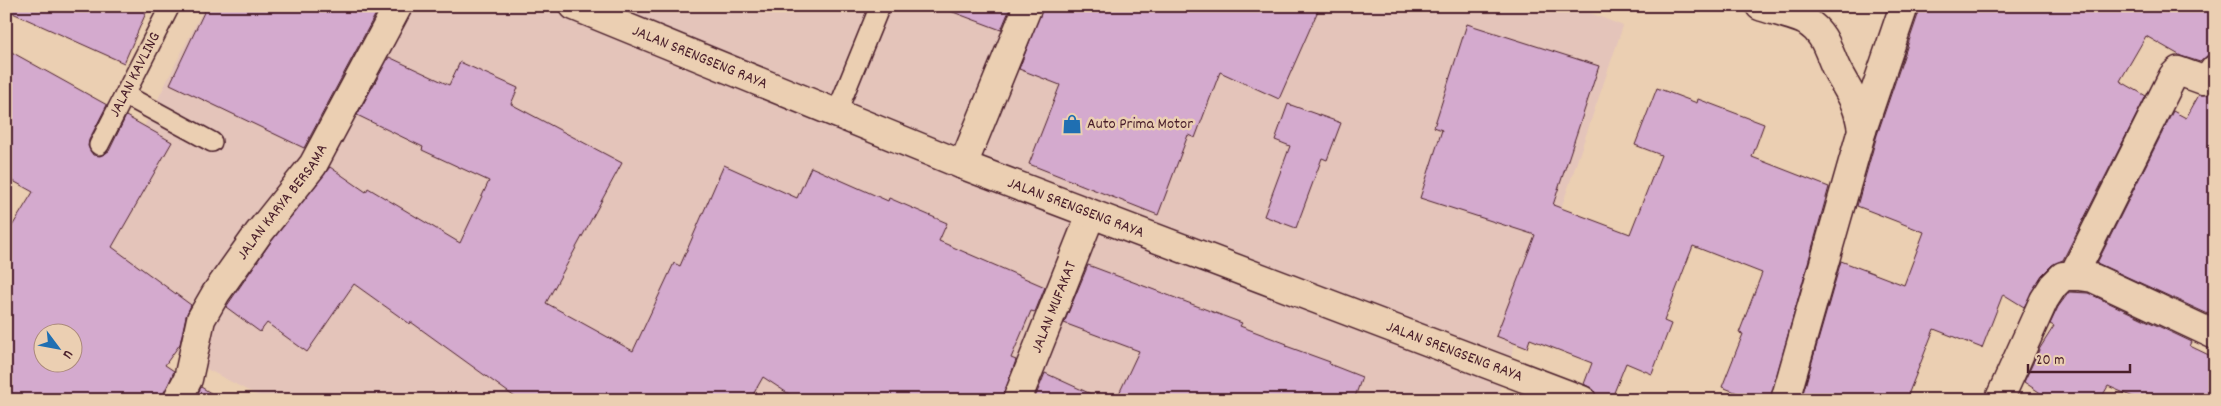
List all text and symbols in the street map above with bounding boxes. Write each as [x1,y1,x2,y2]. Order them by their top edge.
street label: JALAN SRENGSENG RAYA [629,19,771,96]
street label: JALAN KAVLING [104,28,166,121]
shop icon: Auto Prima Motor [1061,113,1083,135]
place label: Auto Prima Motor [1087,113,1193,136]
street label: JALAN KARYA BERSAMA [231,140,334,265]
street label: JALAN SRENGSENG RAYA [1004,171,1148,244]
street label: JALAN MUFAKAT [1025,257,1083,356]
street label: JALAN SRENGSENG RAYA [1383,315,1527,388]
north arrow [32,324,82,374]
scale bar [2028,341,2131,373]
text: U [57,346,78,362]
text: 20 m [2036,350,2064,372]

